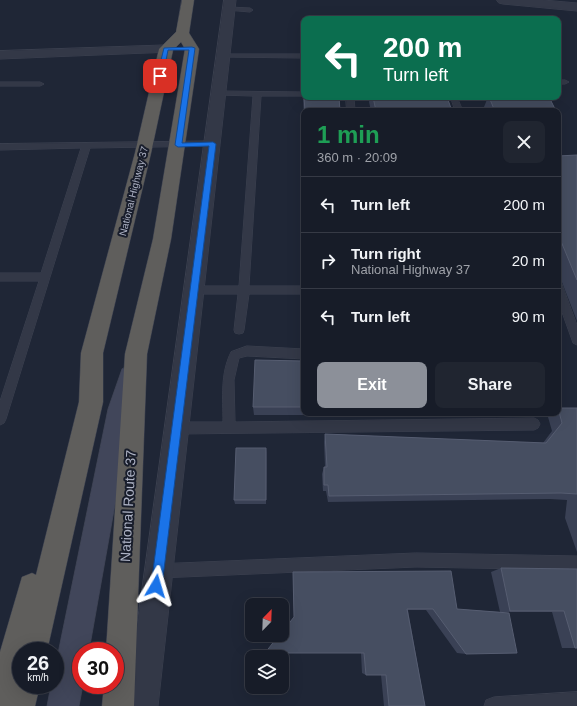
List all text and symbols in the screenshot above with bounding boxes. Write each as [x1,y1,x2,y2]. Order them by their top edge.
icon: left [317,32,369,84]
text: 200 m [383,32,462,63]
pin [143,59,177,93]
icon: arrive [149,65,171,87]
text: Turn left [383,65,448,85]
text: 1 min [317,121,380,148]
button: close [503,121,545,163]
street label: National Highway 37 [117,145,150,237]
text: 360 m · 20:09 [317,150,397,165]
icon: left [317,194,339,216]
text: Turn left [351,196,410,213]
text: 200 m [503,196,545,213]
text: Turn right [351,245,421,262]
icon: right [317,250,339,272]
text: 20 m [512,252,545,269]
text: National Highway 37 [351,262,470,277]
icon: left [317,306,339,328]
text: Turn left [351,308,410,325]
text: 90 m [512,308,545,325]
button: Exit [317,362,427,408]
button: Share [435,362,545,408]
street label: National Route 37 [117,449,139,562]
position arrow [135,565,177,607]
north arrow [245,598,289,642]
map controls [245,598,289,694]
speed limit sign: 30 [72,642,124,694]
button: layers [245,650,289,694]
text: 26 [27,652,49,674]
text: km/h [27,672,49,683]

